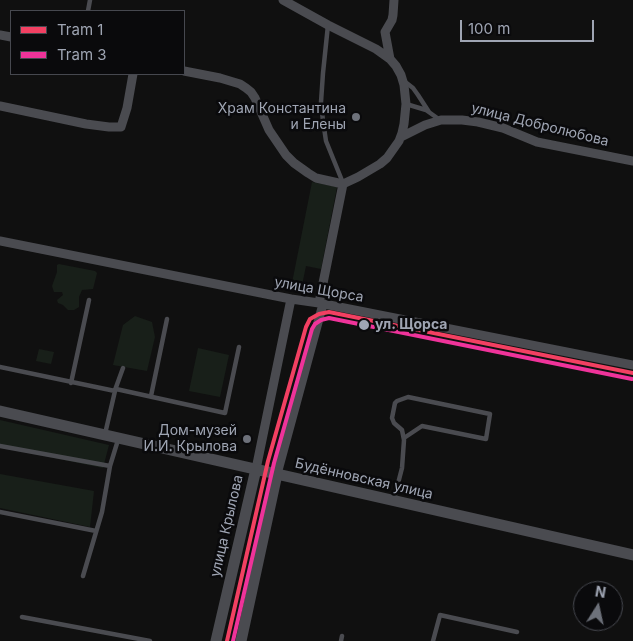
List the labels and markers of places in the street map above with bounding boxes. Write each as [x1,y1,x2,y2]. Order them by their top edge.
place label: Храм Константина и Елены [218,101,346,134]
marker: Храм Константина и Елены [350,111,362,123]
place label: ул. Щорса [375,317,447,333]
marker: ул. Щорса [357,318,371,332]
place label: Дом-музей И.И. Крылова [143,423,237,456]
marker: Дом-музей И.И. Крылова [241,433,253,445]

